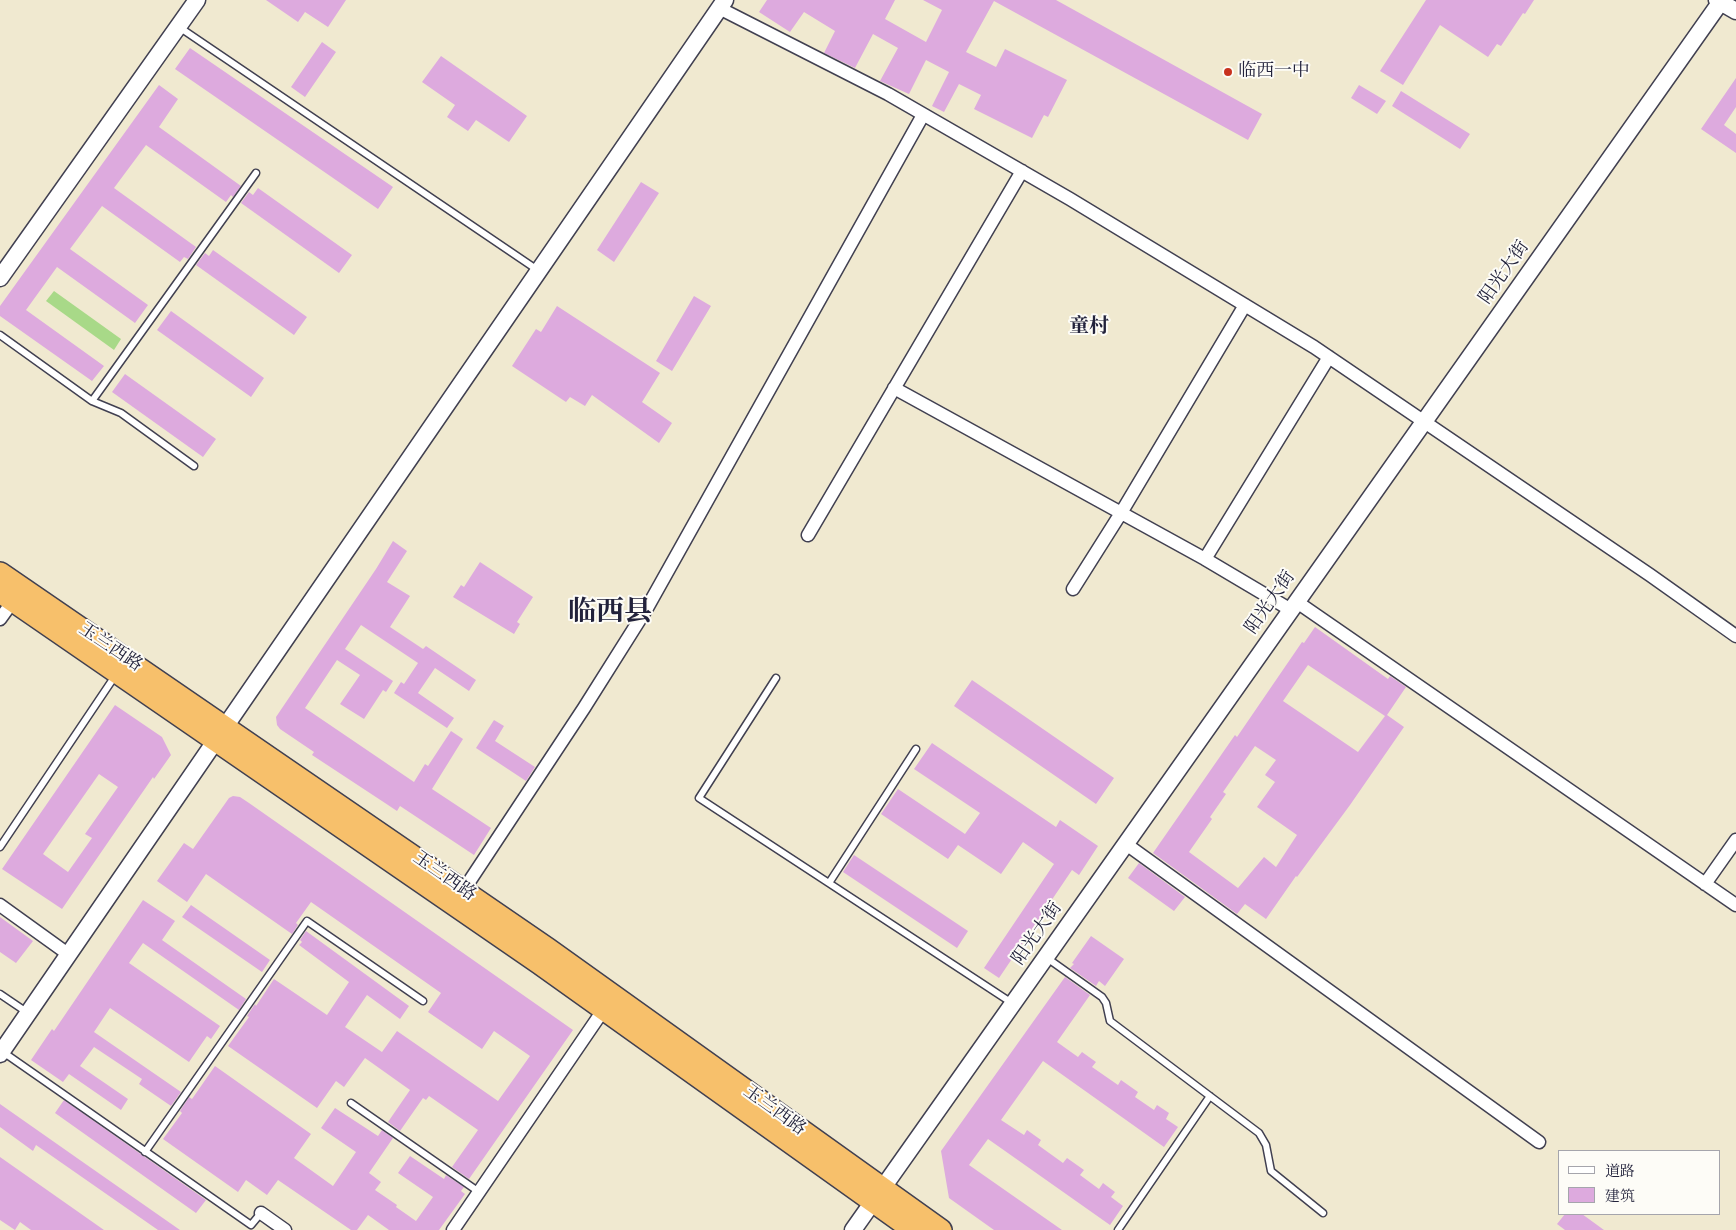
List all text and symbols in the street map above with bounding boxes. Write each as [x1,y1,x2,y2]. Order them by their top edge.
place label: 临西一中 [1238,61,1310,83]
marker: 临西一中 [1222,66,1234,78]
street label: 阳光大街 [1476,237,1534,309]
district label: 童村 [1069,316,1109,340]
street label: 阳光大街 [1242,567,1300,639]
district label: 临西县 [568,597,652,631]
street label: 玉兰西路 [74,619,146,677]
street label: 玉兰西路 [408,848,480,906]
street label: 阳光大街 [1009,898,1067,970]
street label: 玉兰西路 [739,1081,809,1141]
legend [1558,1150,1721,1215]
text: 道路 [1605,1162,1635,1181]
text: 建筑 [1605,1187,1635,1206]

